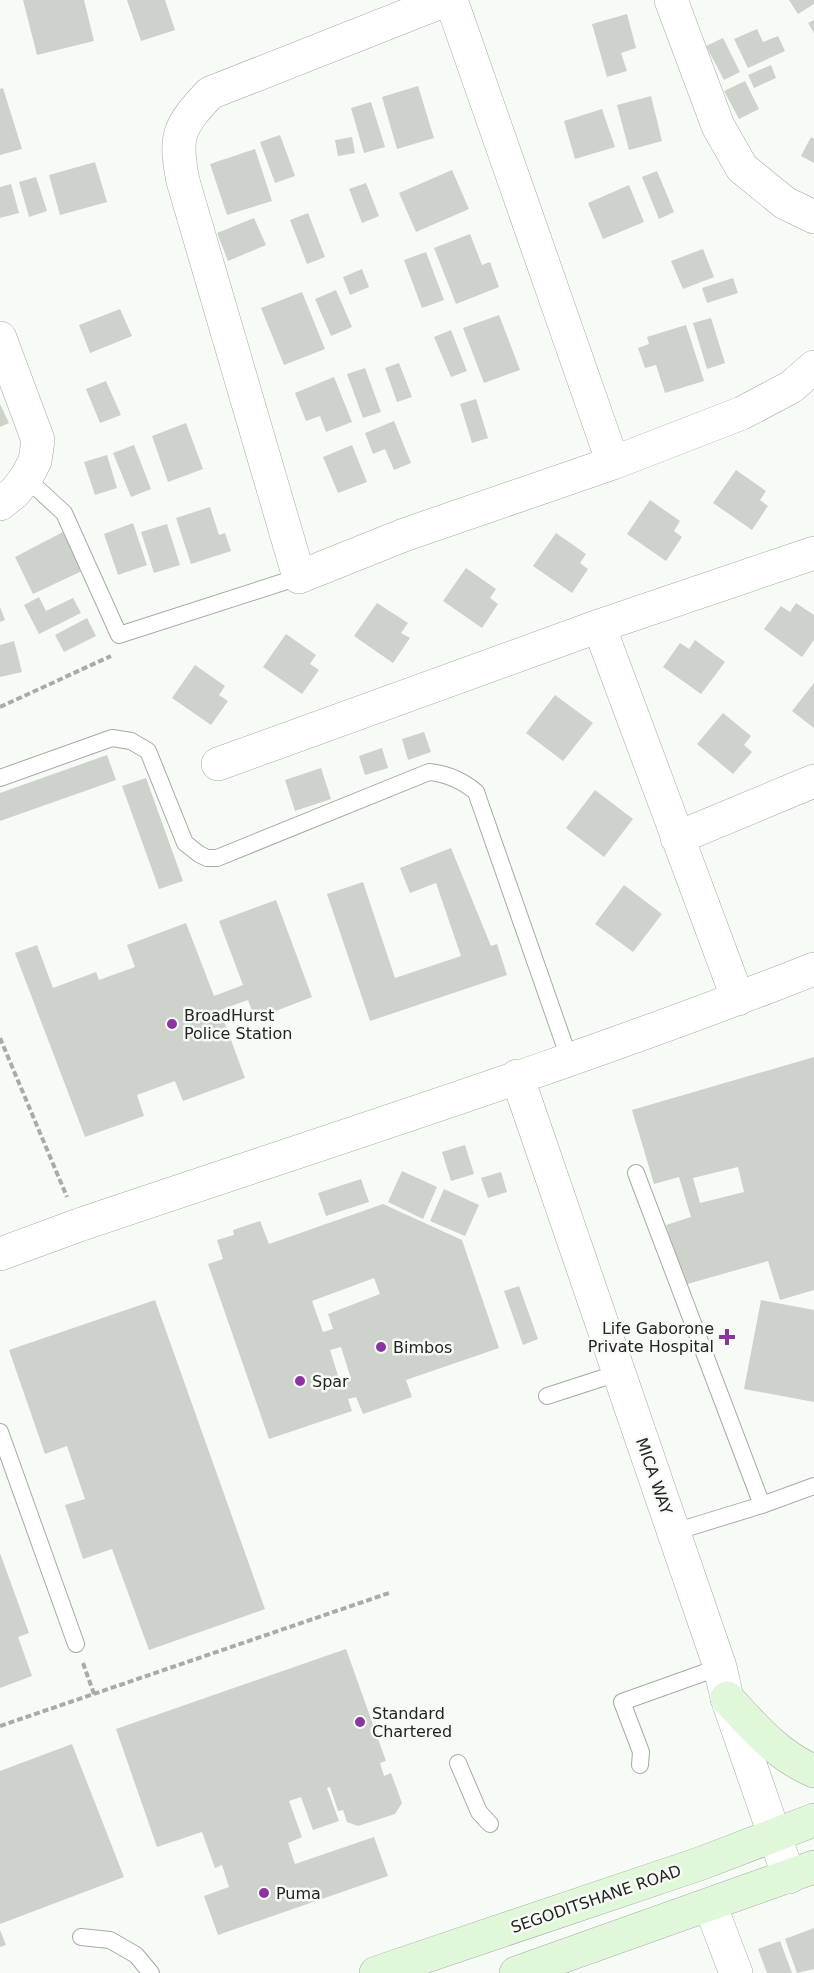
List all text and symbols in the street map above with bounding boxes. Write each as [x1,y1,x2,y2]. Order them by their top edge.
place label: BroadHurst Police Station [184,1006,292,1043]
marker: BroadHurst Police Station [165,1017,179,1031]
place label: Life Gaborone Private Hospital [588,1319,714,1356]
marker: Life Gaborone Private Hospital [718,1328,736,1346]
place label: Bimbos [393,1338,452,1357]
marker: Bimbos [374,1340,388,1354]
place label: Spar [312,1372,349,1391]
marker: Spar [293,1374,307,1388]
street label: MICA WAY [632,1435,676,1517]
place label: Standard Chartered [372,1704,452,1741]
marker: Standard Chartered [353,1715,367,1729]
street label: SEGODITSHANE ROAD [508,1861,684,1937]
place label: Puma [276,1884,321,1903]
marker: Puma [257,1886,271,1900]

